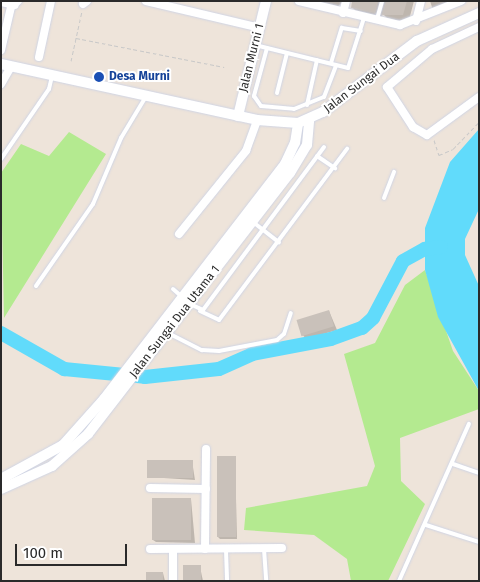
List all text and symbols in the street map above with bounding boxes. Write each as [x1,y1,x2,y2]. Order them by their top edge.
street label: Jalan Murni 1 [237,22,267,94]
street label: Jalan Sungai Dua [321,50,403,116]
place label: Desa Murni [109,70,170,84]
marker: Desa Murni [93,71,105,83]
street label: Jalan Sungai Dua Utama 1 [127,263,223,381]
scale bar [18,534,130,566]
text: 100 m [23,544,63,562]

